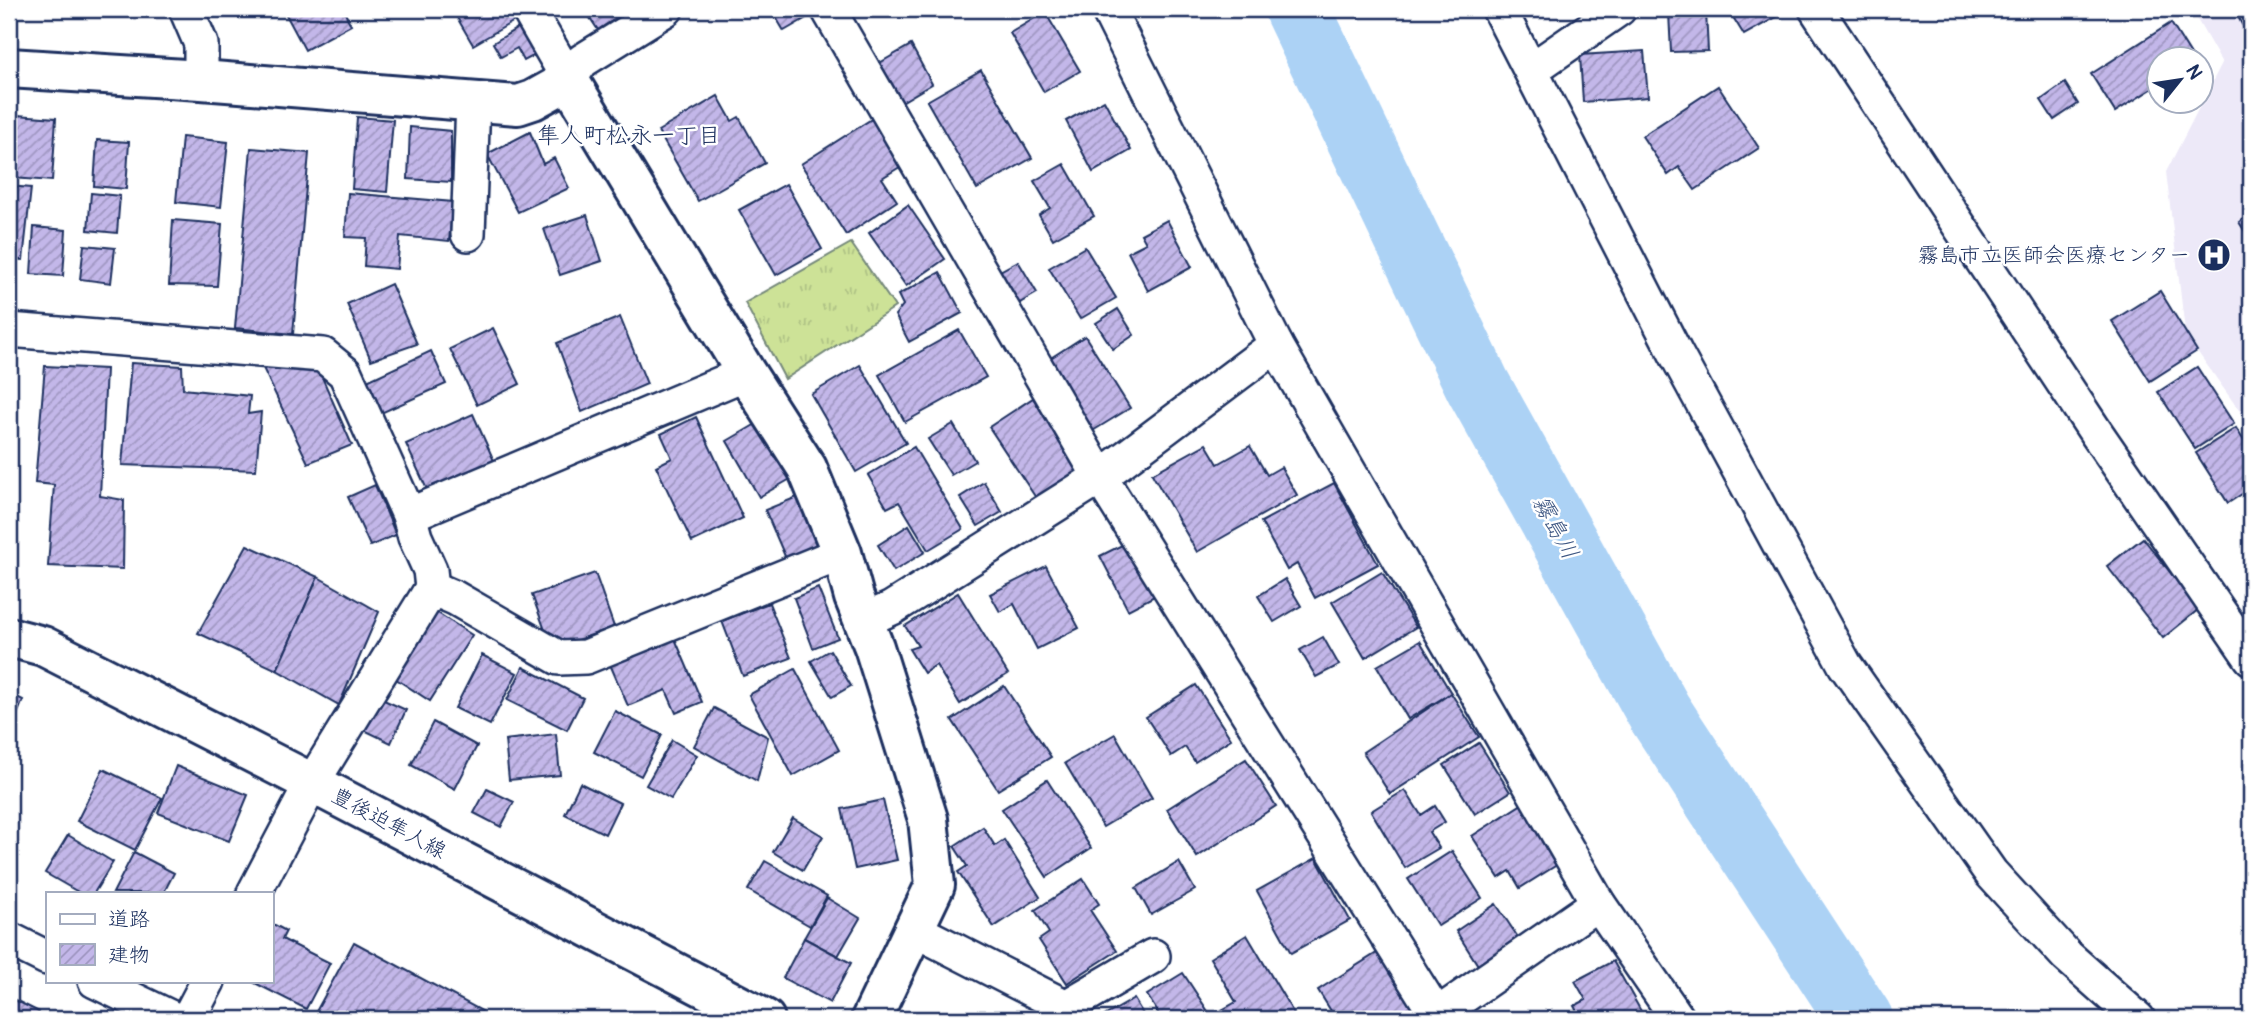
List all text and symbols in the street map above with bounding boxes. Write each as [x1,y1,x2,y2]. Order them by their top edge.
north arrow [2144,46,2214,116]
text: N [2180,60,2208,84]
district label: 隼人町松永一丁目 [537,121,721,150]
hospital icon: 霧島市立医師会医療センター [2195,236,2233,274]
place label: 霧島市立医師会医療センター [1918,242,2190,269]
water label: 霧島川 [1526,490,1585,564]
street label: 豊後迫隼人線 [327,782,451,865]
legend [46,892,273,982]
text: 道路 [108,906,150,933]
text: 建物 [108,942,150,969]

